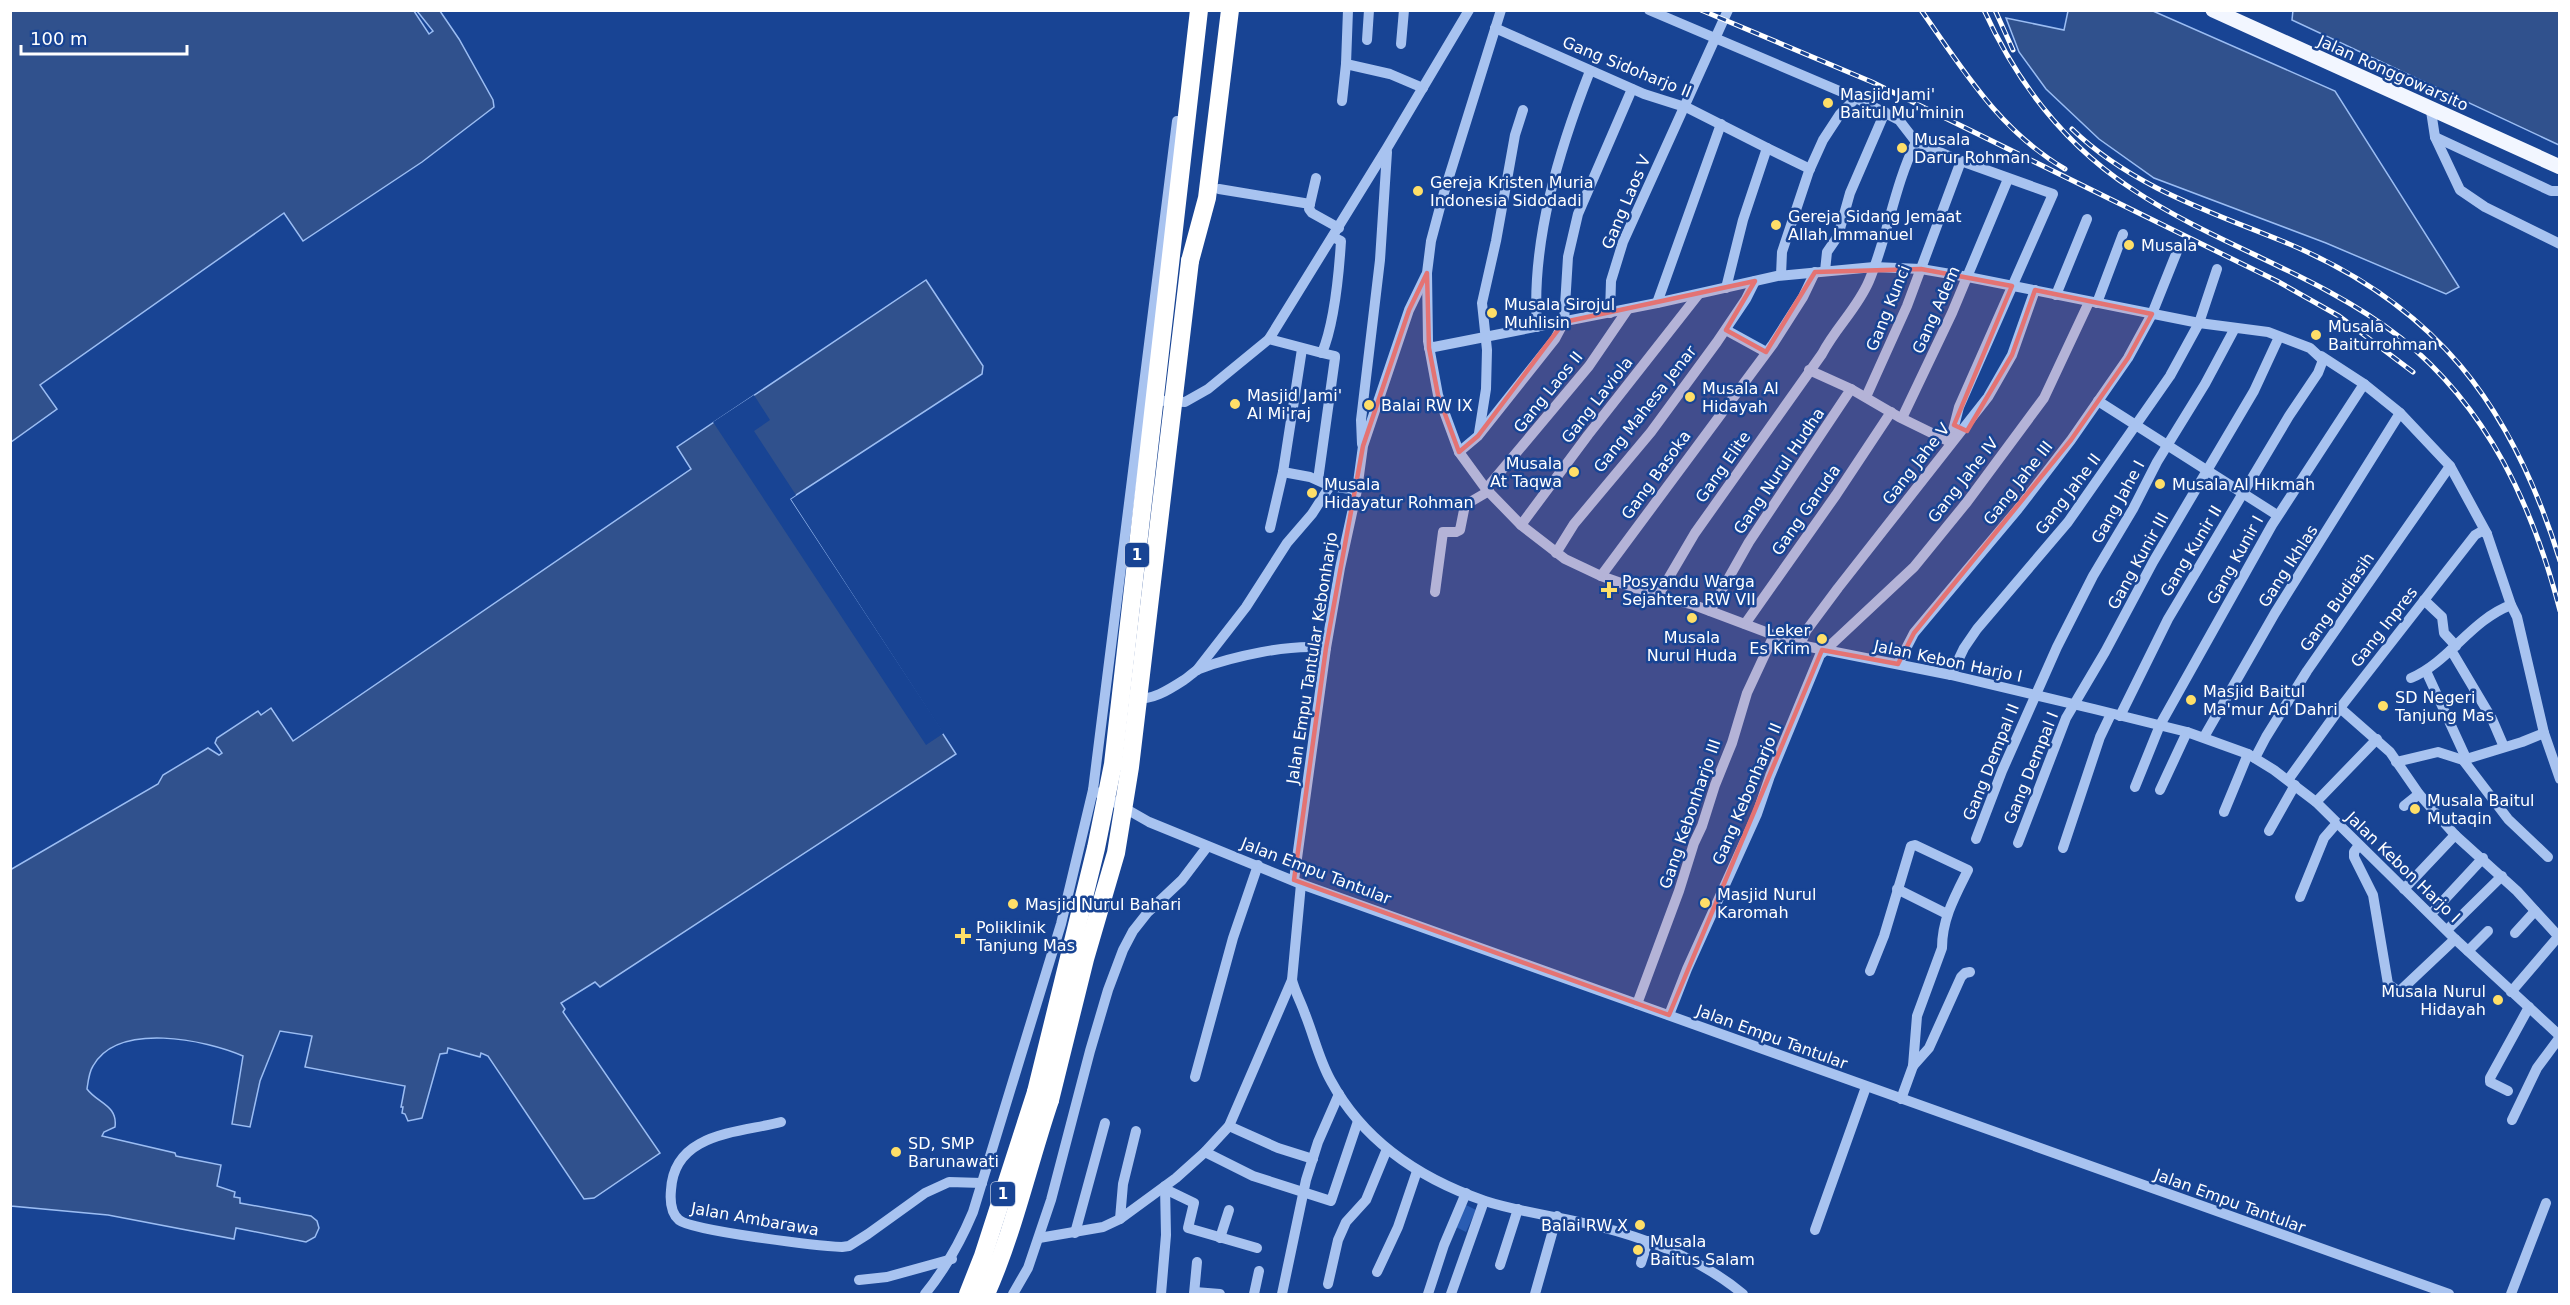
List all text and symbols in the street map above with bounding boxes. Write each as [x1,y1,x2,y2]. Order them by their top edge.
scale bar [21,18,188,56]
text: 100 m [30,28,88,49]
street label: Jalan Ronggowarsito [2314,31,2471,115]
street label: Gang Sidoharjo II [1560,32,1694,102]
place label: Masjid Jami' Baitul Mu'minin [1840,85,1964,122]
marker: Masjid Jami' Baitul Mu'minin [1821,96,1835,110]
place label: Musala Darur Rohman [1914,130,2030,167]
marker: Musala Darur Rohman [1895,141,1909,155]
street label: Gang Laos V [1598,152,1654,252]
place label: Gereja Kristen Muria Indonesia Sidodadi [1430,173,1594,210]
marker: Gereja Kristen Muria Indonesia Sidodadi [1411,184,1425,198]
place label: Gereja Sidang Jemaat Allah Immanuel [1788,207,1962,244]
marker: Gereja Sidang Jemaat Allah Immanuel [1769,218,1783,232]
place label: Musala [2141,236,2197,255]
marker: Musala [2122,238,2136,252]
street label: Gang Kunci [1862,262,1914,354]
street label: Gang Adem [1908,263,1964,357]
place label: Musala Sirojul Muhlisin [1504,295,1615,332]
marker: Musala Sirojul Muhlisin [1485,306,1499,320]
place label: Musala Baiturrohman [2328,317,2438,354]
marker: Musala Baiturrohman [2309,328,2323,342]
street label: Gang Mahesa Jenar [1590,342,1701,476]
street label: Gang Laos II [1509,348,1587,436]
street label: Gang Laviola [1557,353,1637,447]
place label: Musala Al Hidayah [1702,379,1779,416]
place label: Masjid Jami' Al Mi'raj [1247,386,1342,423]
marker: Musala Al Hidayah [1683,390,1697,404]
place label: Balai RW IX [1381,396,1473,415]
marker: Masjid Jami' Al Mi'raj [1228,397,1242,411]
marker: Balai RW IX [1362,398,1376,412]
street label: Gang Nurul Hudha [1730,404,1828,538]
street label: Gang Jahe V [1878,419,1954,509]
street label: Gang Basoka [1617,427,1695,523]
street label: Gang Elite [1691,428,1755,506]
street label: Gang Jahe IV [1924,434,2002,526]
street label: Gang Jahe III [1979,437,2057,529]
street label: Gang Jahe II [2031,450,2105,538]
place label: Musala At Taqwa [1490,454,1562,491]
street label: Gang Jahe I [2087,457,2149,547]
street label: Gang Garuda [1768,461,1844,559]
marker: Musala At Taqwa [1567,465,1581,479]
place label: Musala Hidayatur Rohman [1324,475,1474,512]
place label: Musala Al Hikmah [2172,475,2315,494]
marker: Musala Al Hikmah [2153,477,2167,491]
marker: Musala Hidayatur Rohman [1305,486,1319,500]
street label: Gang Kunir II [2156,502,2226,600]
street label: Gang Kunir III [2104,509,2172,613]
street label: Gang Kunir I [2203,512,2267,608]
street label: Gang Ikhlas [2254,521,2322,611]
street label: Jalan Empu Tantular Kebonharjo [1283,531,1341,786]
road number: 1 [1125,543,1149,567]
street label: Gang Budiasih [2296,549,2378,655]
place label: Posyandu Warga Sejahtera RW VII [1622,572,1756,609]
marker: Posyandu Warga Sejahtera RW VII [1600,581,1618,599]
street label: Gang Inpres [2347,583,2421,671]
marker: Musala Nurul Huda [1685,611,1699,625]
place label: Leker Es Krim [1749,621,1810,658]
place label: Musala Nurul Huda [1647,628,1737,665]
marker: Leker Es Krim [1815,632,1829,646]
street label: Jalan Kebon Harjo I [1871,636,2024,686]
place label: Masjid Baitul Ma'mur Ad Dahri [2203,682,2338,719]
place label: SD Negeri Tanjung Mas [2394,688,2494,725]
marker: Masjid Baitul Ma'mur Ad Dahri [2184,693,2198,707]
marker: SD Negeri Tanjung Mas [2376,699,2390,713]
street label: Gang Dempal II [1959,701,2023,823]
street label: Gang Dempal I [2000,709,2062,827]
street label: Gang Kebonharjo II [1708,720,1786,868]
street label: Gang Kebonharjo III [1655,737,1725,891]
place label: Musala Baitul Mutaqin [2427,791,2535,828]
marker: Musala Baitul Mutaqin [2408,802,2422,816]
street label: Jalan Kebon Harjo I [2341,807,2464,926]
street label: Jalan Empu Tantular [1237,833,1394,909]
place label: Masjid Nurul Karomah [1717,885,1816,922]
place label: Masjid Nurul Bahari [1025,895,1181,914]
marker: Masjid Nurul Karomah [1698,896,1712,910]
marker: Masjid Nurul Bahari [1006,897,1020,911]
place label: Poliklinik Tanjung Mas [975,918,1075,955]
marker: Poliklinik Tanjung Mas [954,927,972,945]
place label: Musala Nurul Hidayah [2381,982,2486,1019]
marker: Musala Nurul Hidayah [2491,993,2505,1007]
street label: Jalan Empu Tantular [1693,1000,1851,1073]
place label: SD, SMP Barunawati [908,1134,999,1171]
marker: SD, SMP Barunawati [889,1145,903,1159]
street label: Jalan Empu Tantular [2151,1164,2309,1237]
road number: 1 [991,1182,1015,1206]
street label: Jalan Ambarawa [688,1198,821,1240]
place label: Balai RW X [1541,1216,1628,1235]
marker: Balai RW X [1633,1218,1647,1232]
place label: Musala Baitus Salam [1650,1232,1755,1269]
marker: Musala Baitus Salam [1631,1243,1645,1257]

